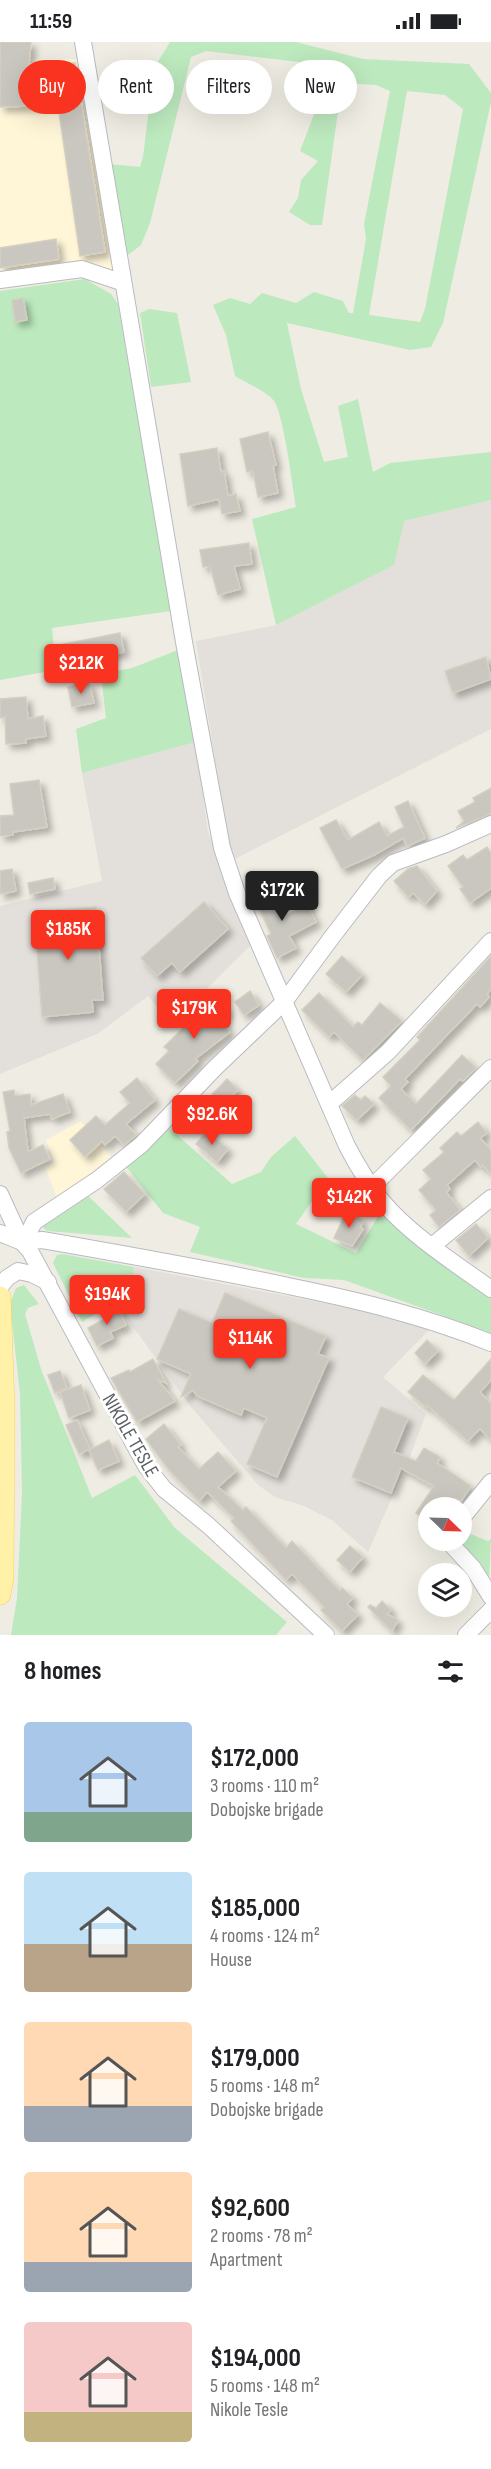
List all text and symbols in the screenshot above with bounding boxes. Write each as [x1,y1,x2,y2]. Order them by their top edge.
text: 11:59 [30,8,72,35]
chip: Buy [18,60,86,114]
chip: Rent [98,60,174,114]
chip: Filters [186,60,272,114]
chip: New [284,60,357,114]
pin: $212K [39,644,123,695]
text: $212K [58,651,104,675]
pin: $172K [240,871,324,922]
text: $172K [259,878,305,902]
pin: $185K [26,910,110,961]
text: $185K [45,917,91,941]
pin: $179K [152,989,236,1040]
text: $179K [171,996,217,1020]
pin: $92.6K [163,1095,261,1146]
text: $92.6K [186,1102,238,1126]
pin: $142K [307,1178,391,1229]
text: $142K [326,1185,372,1209]
pin: $194K [65,1275,149,1326]
text: $194K [84,1282,130,1306]
pin: $114K [208,1319,292,1370]
text: $114K [227,1326,273,1350]
street label: NIKOLE TESLE [97,1390,164,1481]
north arrow [418,1497,472,1551]
map controls [418,1497,472,1617]
button: layers [418,1563,472,1617]
icon: filters [434,1655,467,1688]
text: 8 homes [24,1656,102,1687]
text: $172,000 [210,1743,299,1774]
icon: home [72,1746,144,1818]
text: 3 rooms · 110 m² [210,1774,319,1798]
text: Dobojske brigade [210,1798,324,1822]
text: $185,000 [210,1893,300,1924]
icon: home [72,1896,144,1968]
text: 4 rooms · 124 m² [210,1924,320,1948]
text: House [210,1948,252,1972]
text: $179,000 [210,2043,300,2074]
icon: home [72,2046,144,2118]
text: 5 rooms · 148 m² [210,2074,320,2098]
text: Dobojske brigade [210,2098,324,2122]
text: $92,600 [210,2193,290,2224]
icon: home [72,2196,144,2268]
text: 2 rooms · 78 m² [210,2224,313,2248]
text: Apartment [210,2248,283,2272]
text: $194,000 [210,2343,301,2374]
icon: home [72,2346,144,2418]
text: 5 rooms · 148 m² [210,2374,320,2398]
text: Nikole Tesle [210,2398,288,2422]

